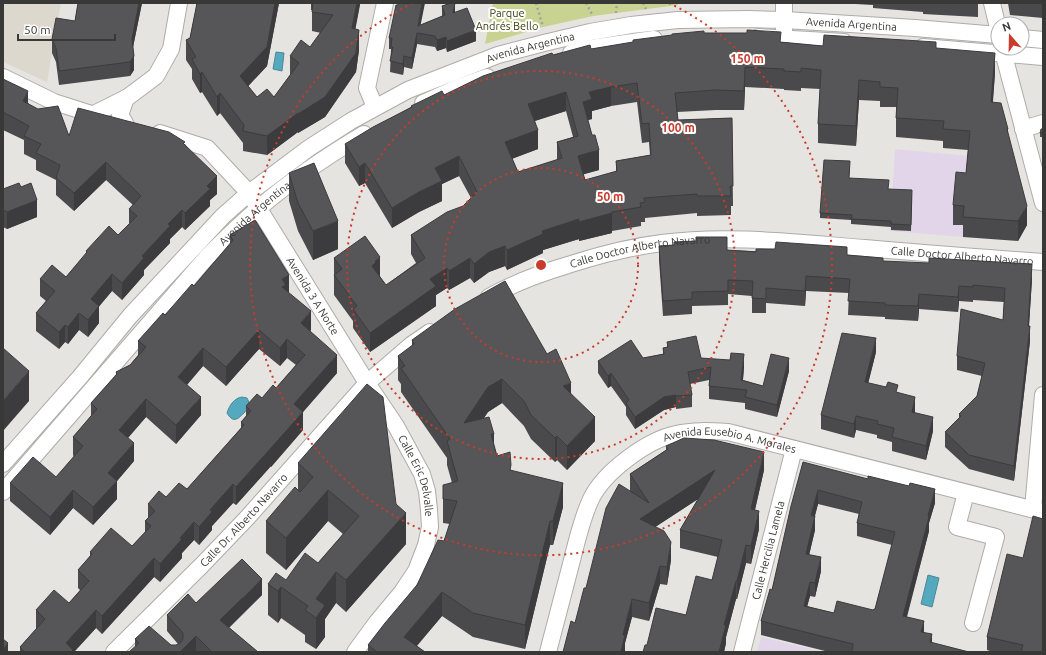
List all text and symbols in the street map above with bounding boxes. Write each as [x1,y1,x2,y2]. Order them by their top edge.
park label: Parque Andrés Bello [476,7,538,32]
street label: Avenida Argentina [806,15,897,33]
scale bar [18,16,115,42]
north arrow [990,16,1030,56]
text: N [1001,20,1012,34]
text: 50 m [24,23,51,36]
street label: Avenida Argentina [484,30,576,65]
text: 150 m [730,52,764,65]
text: 100 m [661,121,695,134]
street label: Avenida Argentina [216,179,293,248]
text: 50 m [597,190,623,203]
street label: Calle Doctor Alberto Navarro [568,233,710,270]
street label: Calle Doctor Alberto Navarro [890,244,1034,267]
street label: Avenida 3 A Norte [284,255,342,337]
centre of rings [534,258,548,272]
street label: Avenida Eusebio A. Morales [661,425,797,455]
street label: Calle Eric Delvalle [396,433,435,517]
street label: Calle Dr. Alberto Navarro [198,471,290,569]
street label: Calle Hercilia Lamela [750,500,786,601]

